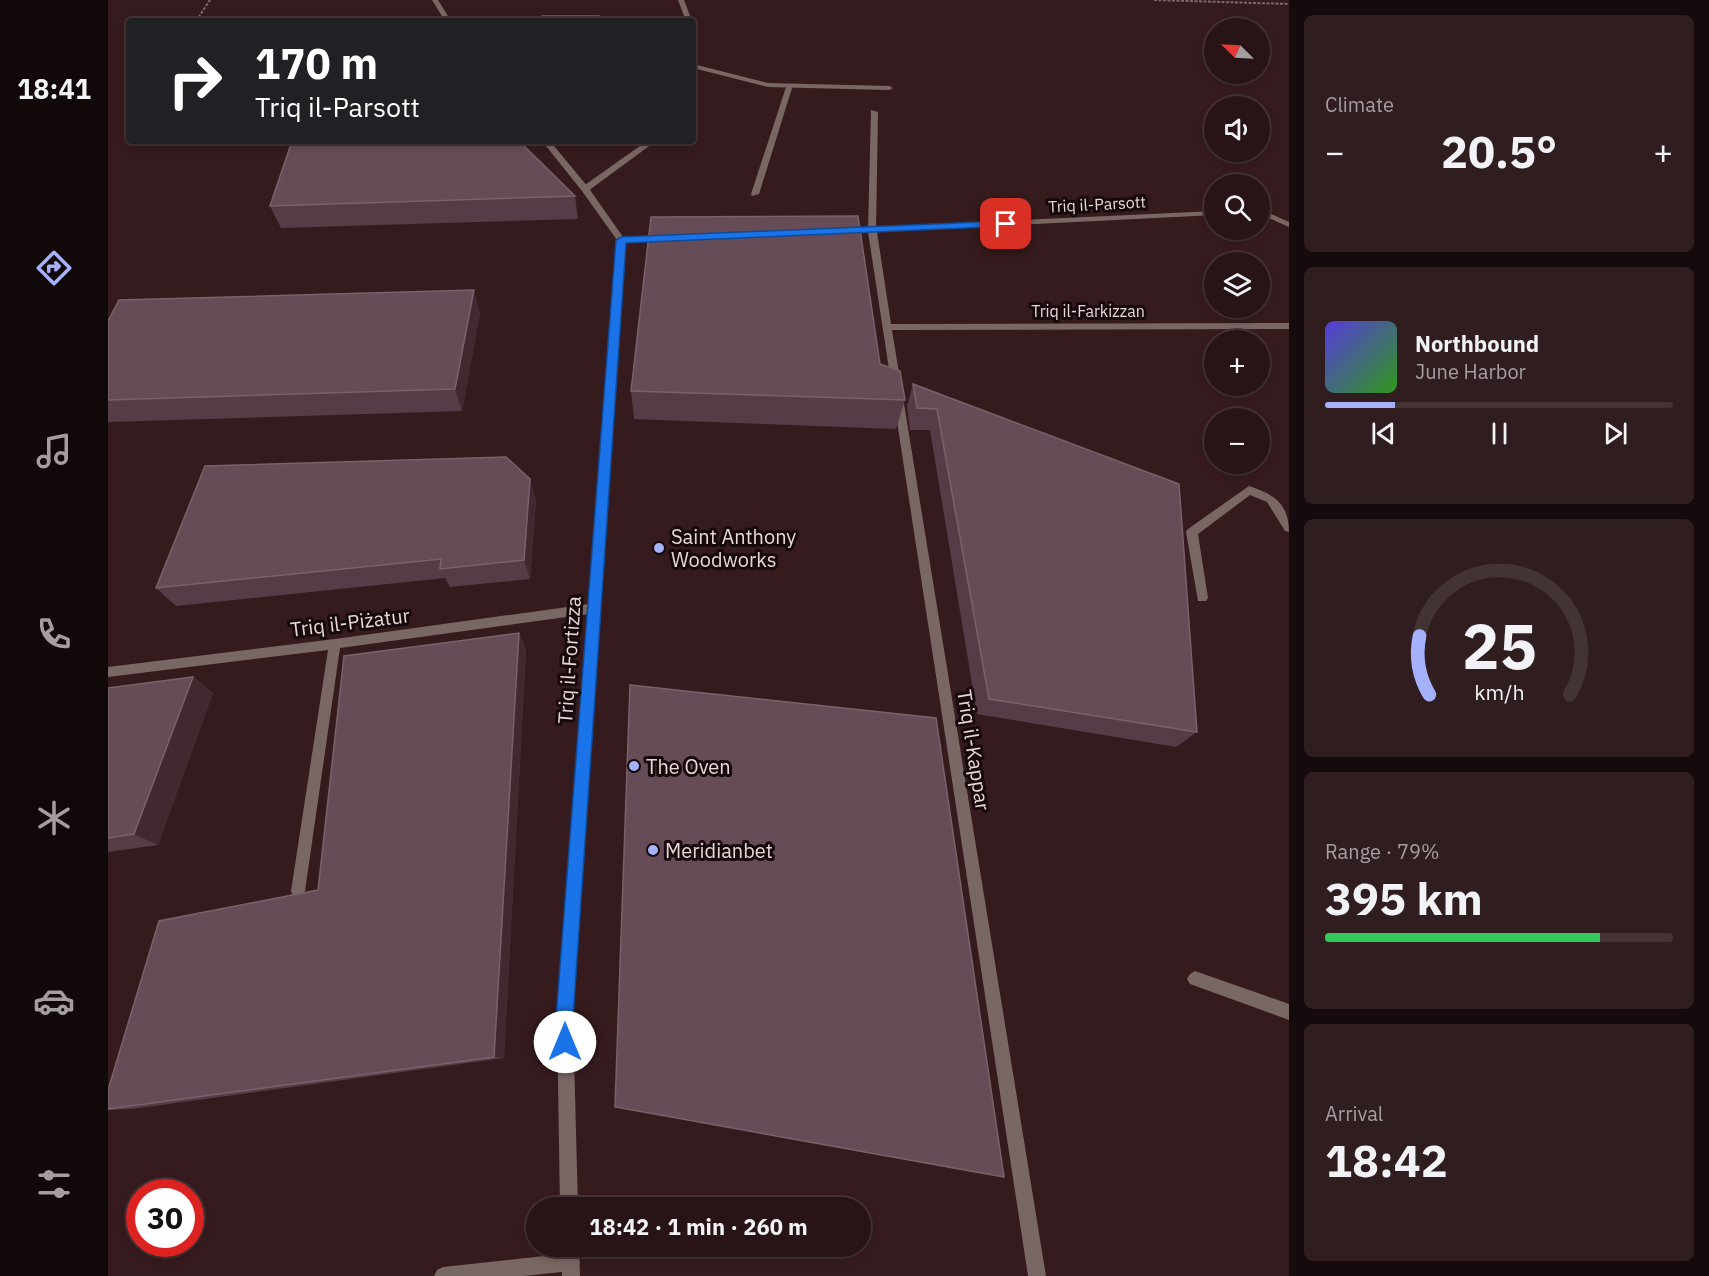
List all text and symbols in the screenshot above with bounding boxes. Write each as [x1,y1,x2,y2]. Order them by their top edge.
north arrow [1204,18,1270,84]
map controls [1204,18,1270,474]
text: 170 m [255,36,378,91]
icon: right [156,42,234,120]
text: 18:41 [17,71,91,106]
text: Triq il-Parsott [255,89,420,124]
text: Climate [1325,91,1394,118]
button: sound [1204,96,1270,162]
text: 20.5° [1441,122,1557,180]
text: − [1325,130,1345,173]
text: + [1653,130,1673,173]
button: search [1204,174,1270,240]
street label: Triq il-Parsott [1048,191,1146,217]
pin [980,198,1031,249]
icon: arrive [989,207,1022,240]
icon: directions [33,247,75,289]
button: layers [1204,252,1270,318]
street label: Triq il-Farkizzan [1031,301,1145,321]
text: Northbound [1415,329,1539,358]
button: + [1204,330,1270,396]
text: June Harbor [1415,358,1526,385]
button: − [1204,408,1270,474]
icon: previous [1367,417,1400,450]
icon: pause [1483,417,1516,450]
icon: next [1599,417,1632,450]
icon: music [33,430,75,472]
place label: Saint Anthony Woodworks [671,523,796,573]
marker: Saint Anthony Woodworks [652,541,666,555]
street label: Triq il-Fortizza [551,595,587,725]
street label: Triq il-Piżatur [289,601,411,643]
text: 25 [1462,605,1536,686]
icon: phone [33,613,75,655]
text: km/h [1474,678,1524,706]
street label: Triq il-Kappar [951,688,997,812]
place label: The Oven [646,753,731,780]
marker: The Oven [627,759,641,773]
icon: climate [33,797,75,839]
place label: Meridianbet [665,837,773,864]
text: Range · 79% [1325,838,1440,865]
marker: Meridianbet [646,843,660,857]
text: 395 km [1325,869,1483,927]
icon: car [33,980,75,1022]
position arrow [533,1010,597,1074]
text: Arrival [1325,1100,1383,1127]
text: 18:42 [1325,1131,1448,1189]
icon: filters [33,1163,75,1205]
speed limit sign: 30 [126,1179,204,1257]
text: 18:42 · 1 min · 260 m [589,1212,808,1241]

